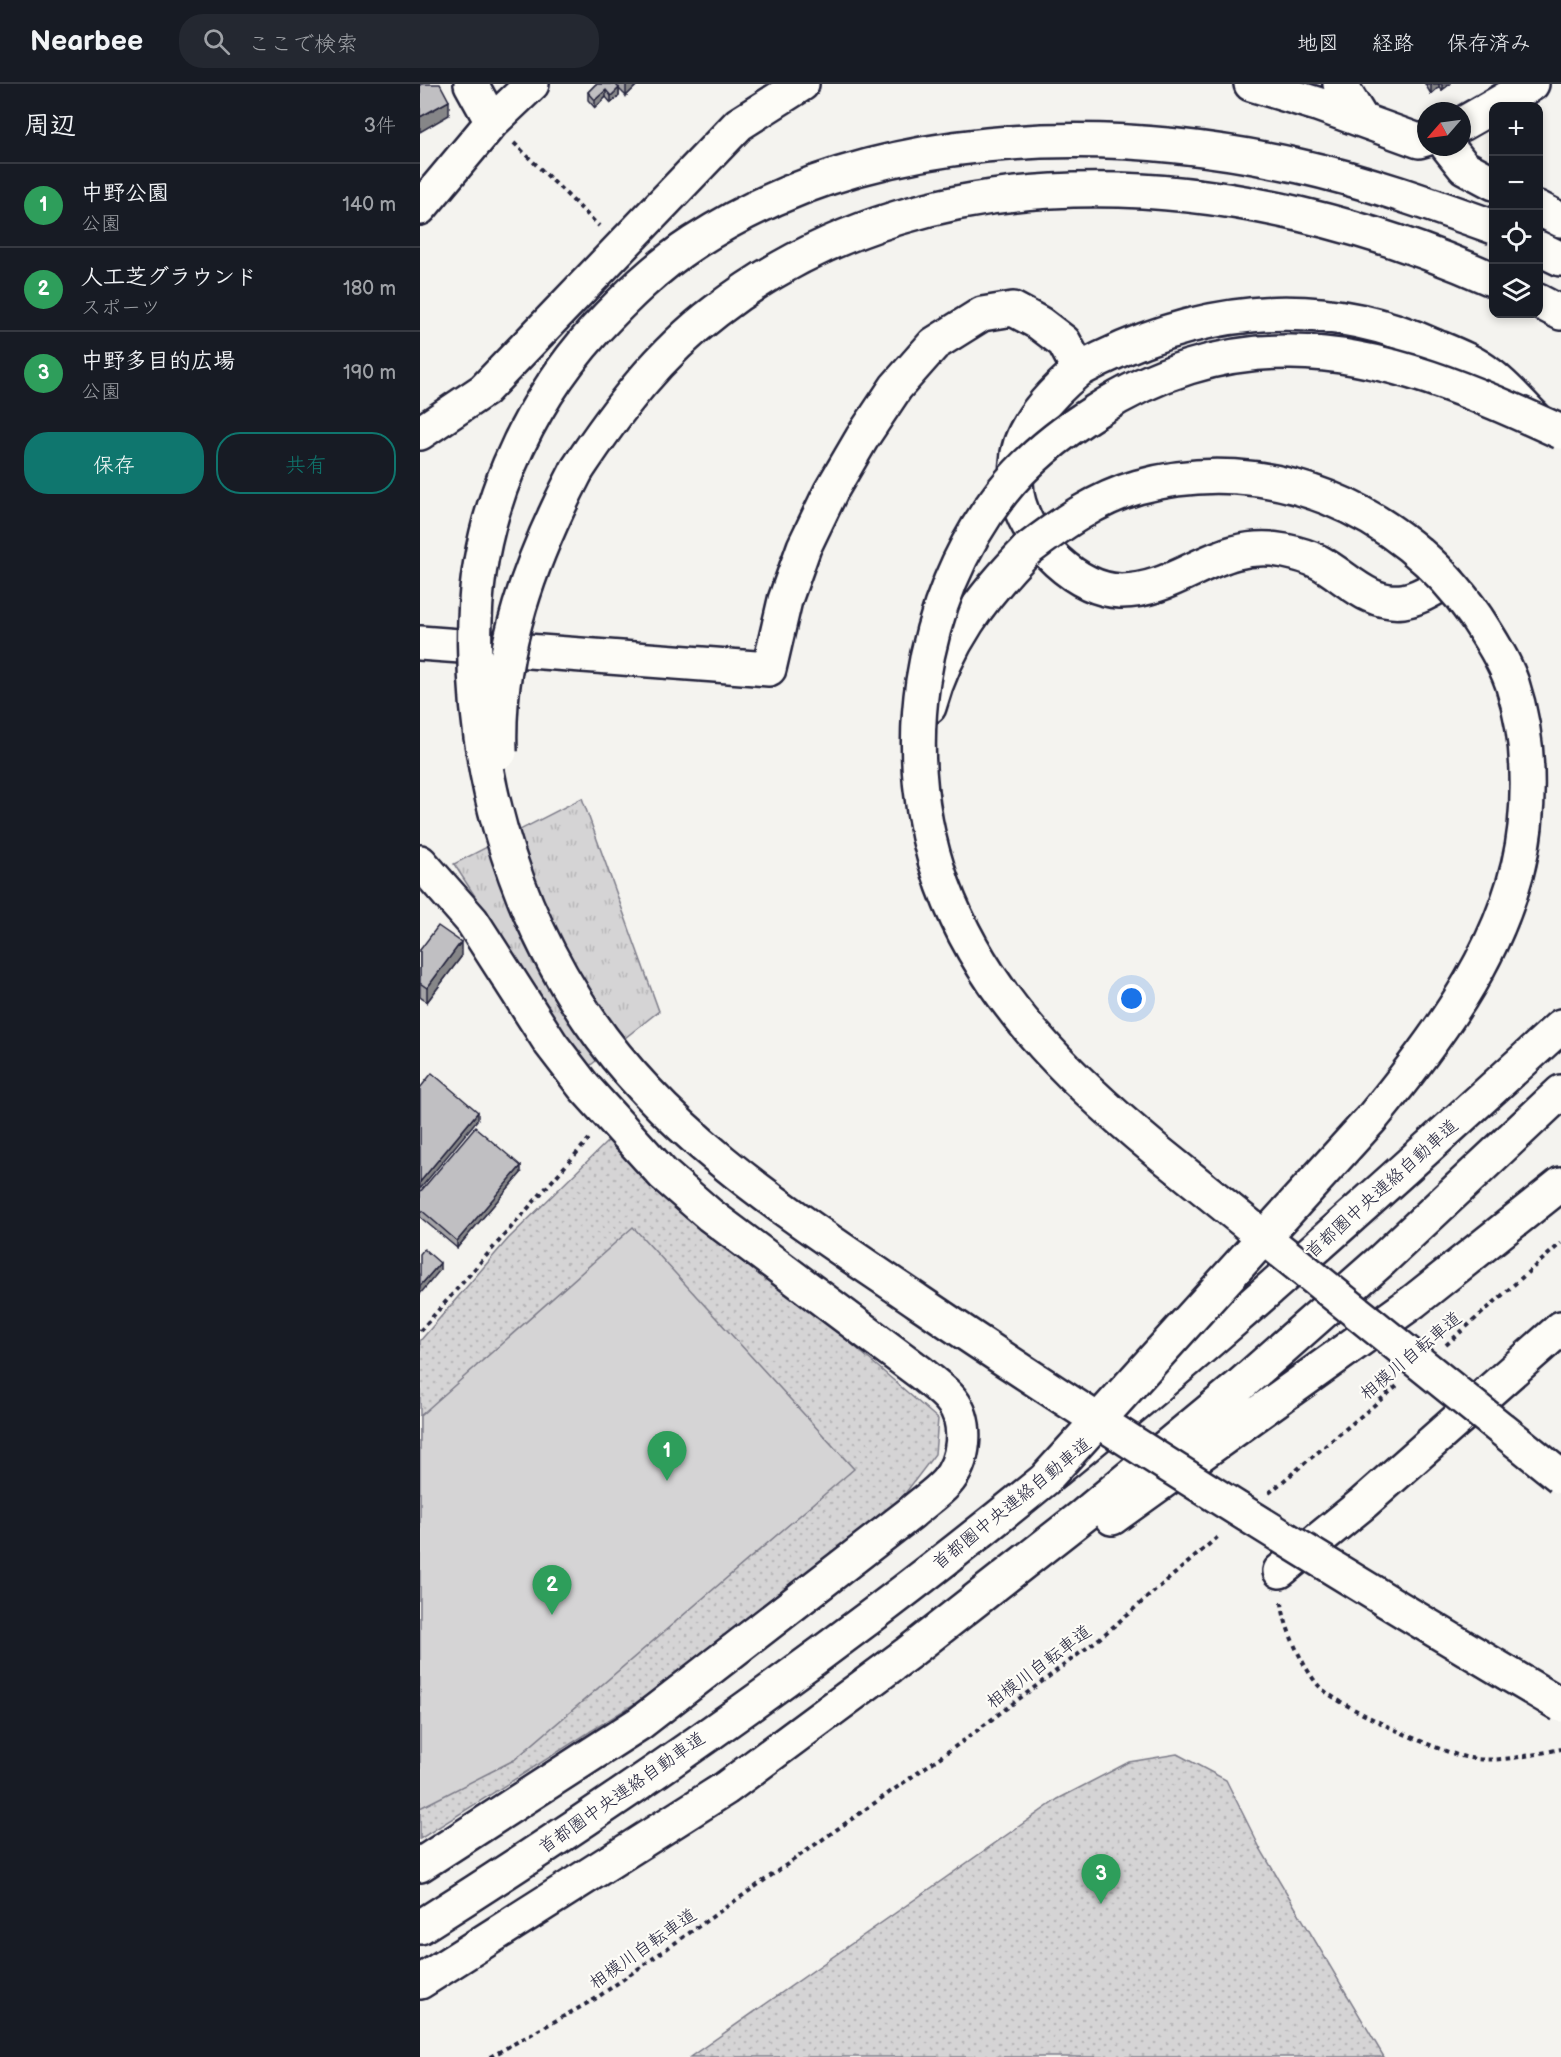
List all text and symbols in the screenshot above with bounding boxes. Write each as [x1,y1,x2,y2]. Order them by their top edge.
search box [179,14,599,68]
text: Nearbee [30,25,143,58]
icon: search [200,25,233,58]
text: ここで検索 [248,31,358,58]
text: 地図 [1297,31,1339,56]
text: 経路 [1372,31,1414,56]
text: 保存済み [1447,31,1531,56]
north arrow [1417,102,1471,156]
map controls [1489,102,1543,318]
button: + [1489,102,1543,156]
text: 周辺 [24,111,76,142]
text: 3件 [364,114,396,138]
button: − [1489,156,1543,210]
text: 中野公園 [81,180,169,207]
text: 1 [39,193,48,217]
text: 140 m [342,193,396,217]
button: locate [1489,210,1543,264]
text: 公園 [81,212,121,236]
text: 人工芝グラウンド [81,264,257,291]
button: layers [1489,264,1543,318]
text: 2 [38,277,49,301]
text: 180 m [343,277,396,301]
text: スポーツ [81,296,161,320]
text: 中野多目的広場 [81,348,235,375]
text: 3 [38,361,49,385]
text: 190 m [343,361,396,385]
text: 公園 [81,380,121,404]
button: 保存 [24,432,204,494]
button: 共有 [216,432,396,494]
your location [1117,984,1146,1013]
street label: 首都圏中央連絡自動車道 [1301,1115,1463,1263]
street label: 相模川自転車道 [1356,1307,1466,1405]
pin: 1 [648,1432,686,1481]
street label: 首都圏中央連絡自動車道 [928,1434,1096,1574]
pin: 2 [532,1566,572,1615]
street label: 相模川自転車道 [982,1621,1096,1713]
street label: 首都圏中央連絡自動車道 [535,1728,709,1858]
pin: 3 [1082,1854,1120,1904]
street label: 相模川自転車道 [585,1904,701,1994]

